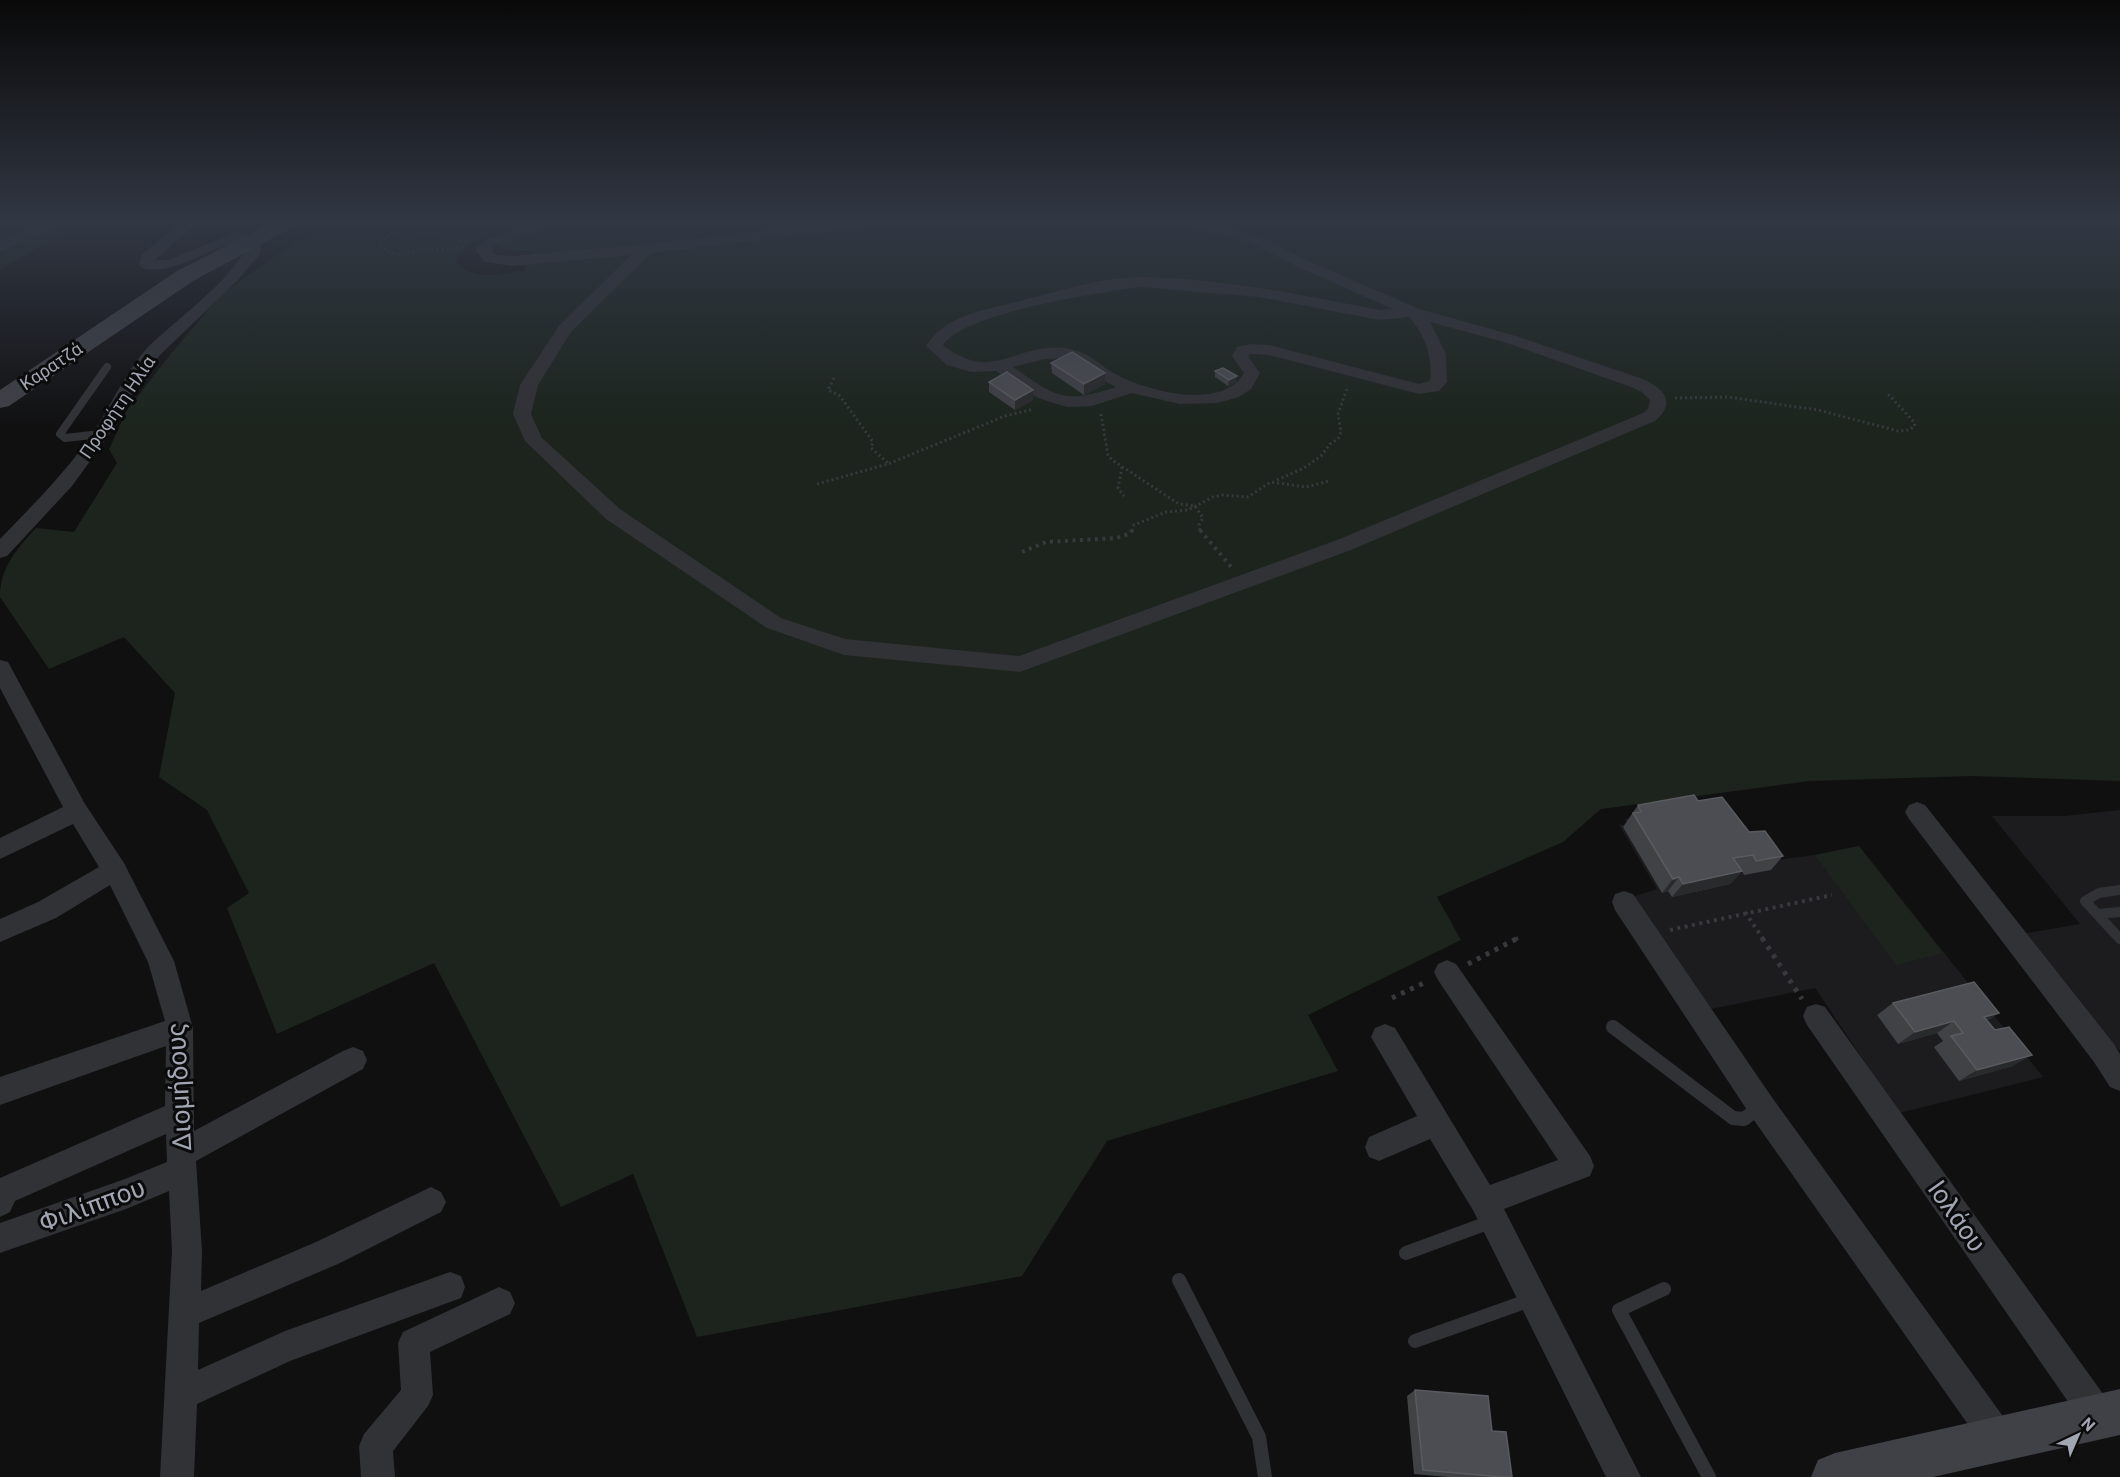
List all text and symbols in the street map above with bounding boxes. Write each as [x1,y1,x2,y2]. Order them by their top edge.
street label: Καρατζά [16,337,87,394]
street label: Προφήτη Ηλία [75,351,159,462]
street label: Διομήδους [161,1022,197,1152]
street label: Φιλίππου [35,1172,149,1238]
street label: Ιολάου [1922,1175,1992,1257]
north arrow [2048,1405,2108,1465]
text: N [2077,1414,2099,1435]

